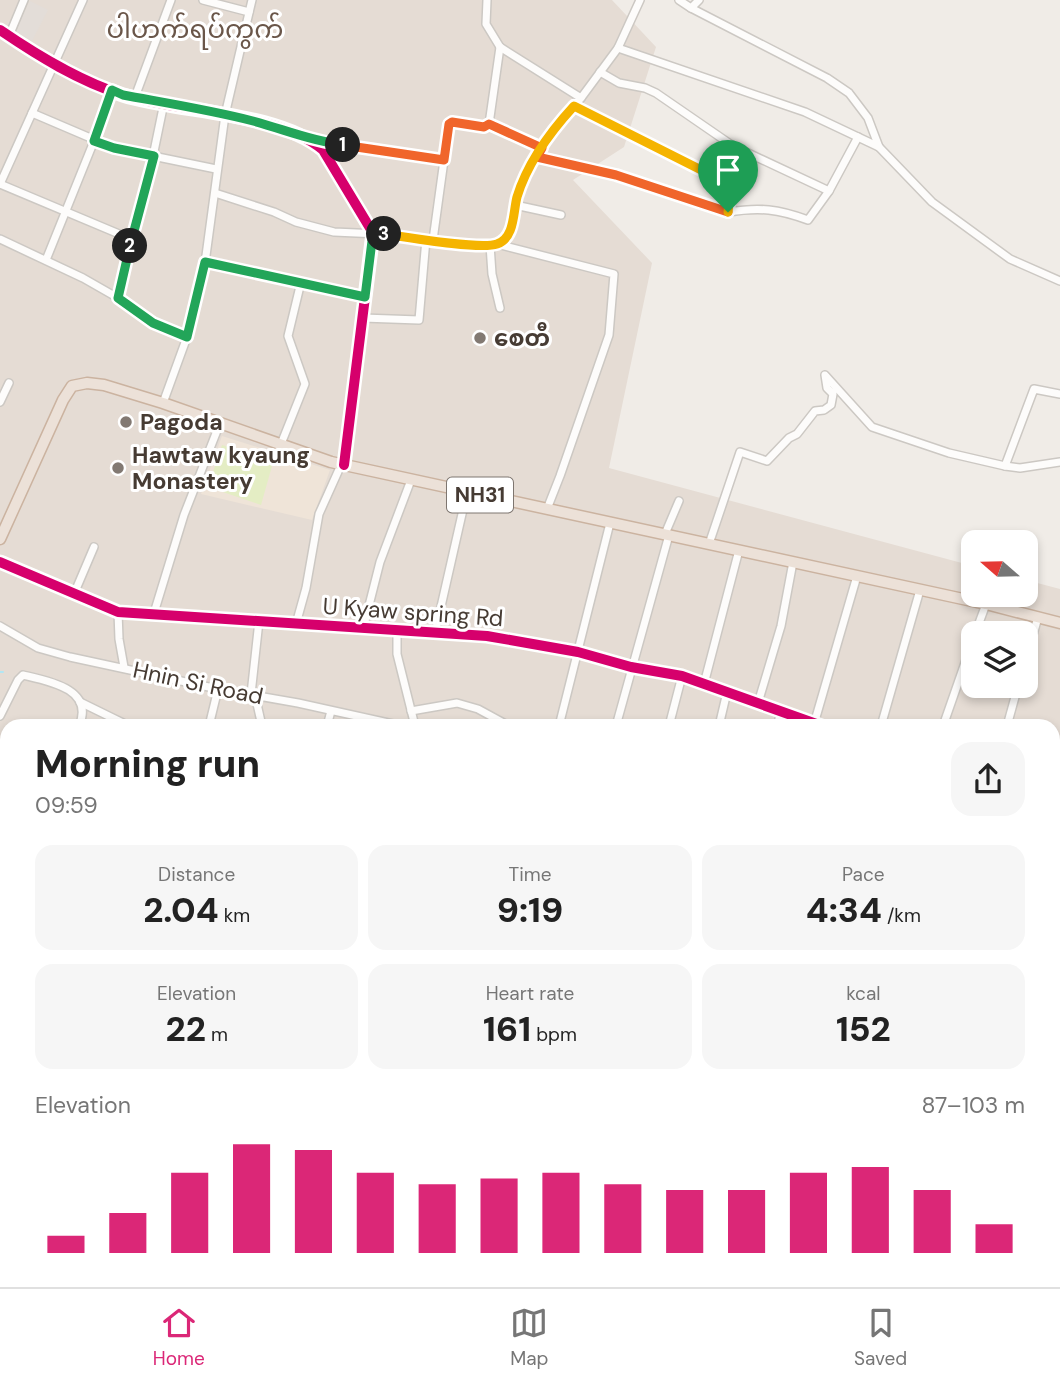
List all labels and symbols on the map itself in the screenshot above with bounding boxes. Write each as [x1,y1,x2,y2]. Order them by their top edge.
district label: ပါဟက်ရပ်ကွက် [107,12,283,50]
pin: 1 [326,128,360,162]
pin [698,140,758,212]
pin: 3 [366,216,402,252]
pin: 2 [113,229,148,264]
place label: စေတီ [494,322,550,353]
marker: စေတီ [472,330,488,346]
place label: Pagoda [140,407,223,437]
marker: Pagoda [118,414,134,430]
place label: Hawtaw kyaung Monastery [132,440,310,496]
marker: Hawtaw kyaung Monastery [110,460,126,476]
road number: NH31 [447,477,513,512]
north arrow [961,530,1038,607]
street label: U Kyaw spring Rd [322,591,504,633]
street label: Hnin Si Road [130,655,266,711]

